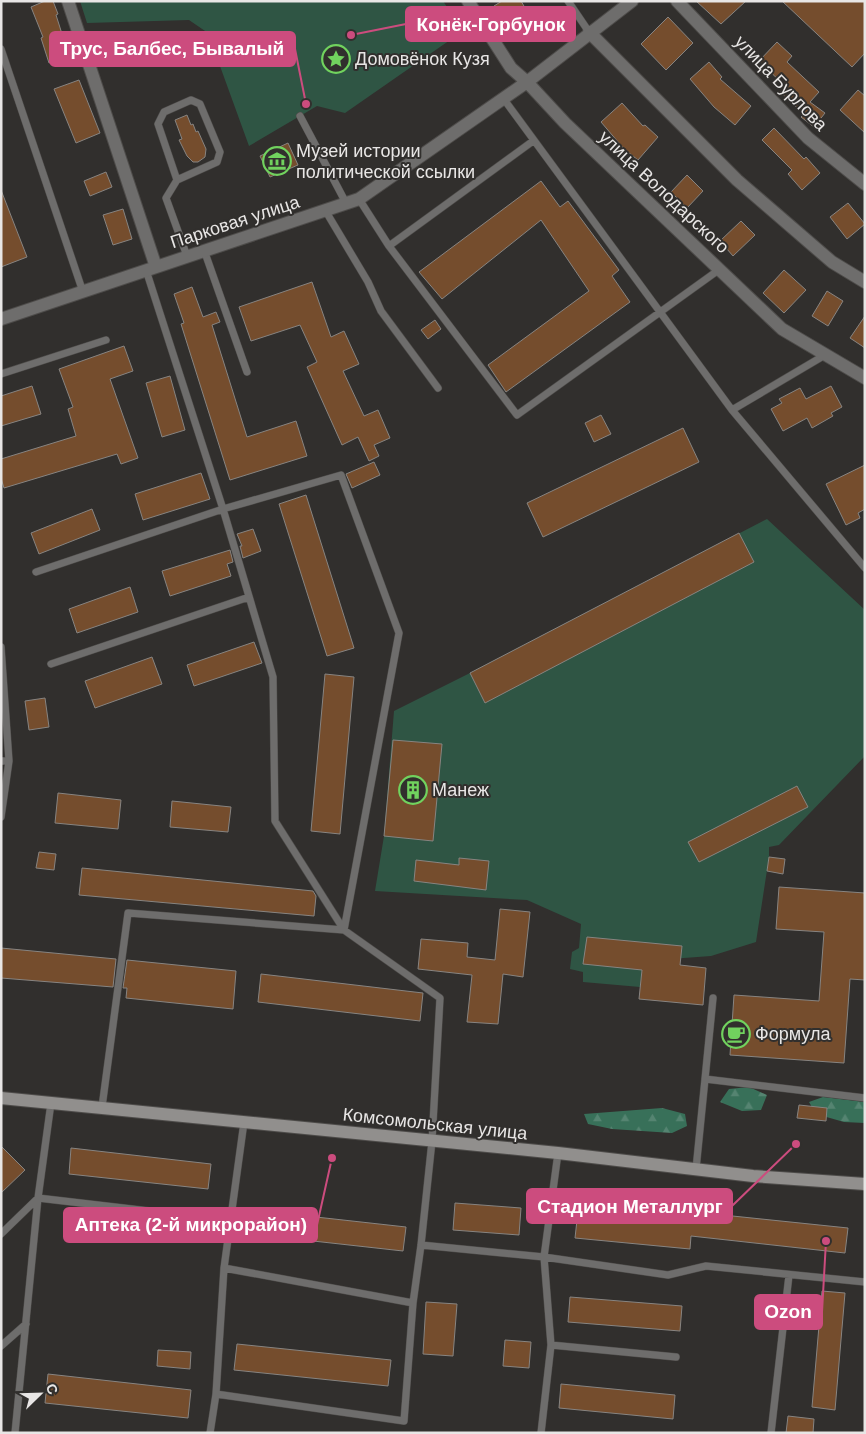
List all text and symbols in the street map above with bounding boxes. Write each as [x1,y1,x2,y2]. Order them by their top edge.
callout: Конёк-Горбунок [406,7,575,41]
text: Конёк-Горбунок [417,14,566,35]
street label: улица Бурлова [731,31,832,135]
callout: Трус, Балбес, Бывалый [50,32,295,66]
text: Трус, Балбес, Бывалый [60,38,284,59]
place icon: Домовёнок Кузя [321,44,351,74]
place label: Домовёнок Кузя [355,49,490,69]
street label: улица Володарского [595,127,733,257]
place label: Музей истории политической ссылки [296,141,475,182]
museum icon: Музей истории политической ссылки [262,146,292,176]
street label: Парковая улица [168,191,303,252]
building icon: Манеж [398,775,428,805]
place label: Манеж [432,780,489,800]
cafe icon: Формула [721,1019,751,1049]
place label: Формула [755,1024,831,1044]
street label: Комсомольская улица [342,1104,529,1144]
callout: Стадион Металлург [527,1189,732,1223]
text: Стадион Металлург [537,1196,723,1217]
callout: Аптека (2-й микрорайон) [64,1208,317,1242]
text: Аптека (2-й микрорайон) [75,1214,307,1235]
callout: Ozon [755,1295,822,1329]
text: Ozon [764,1301,812,1322]
north arrow [15,1369,65,1419]
text: С [43,1381,61,1397]

